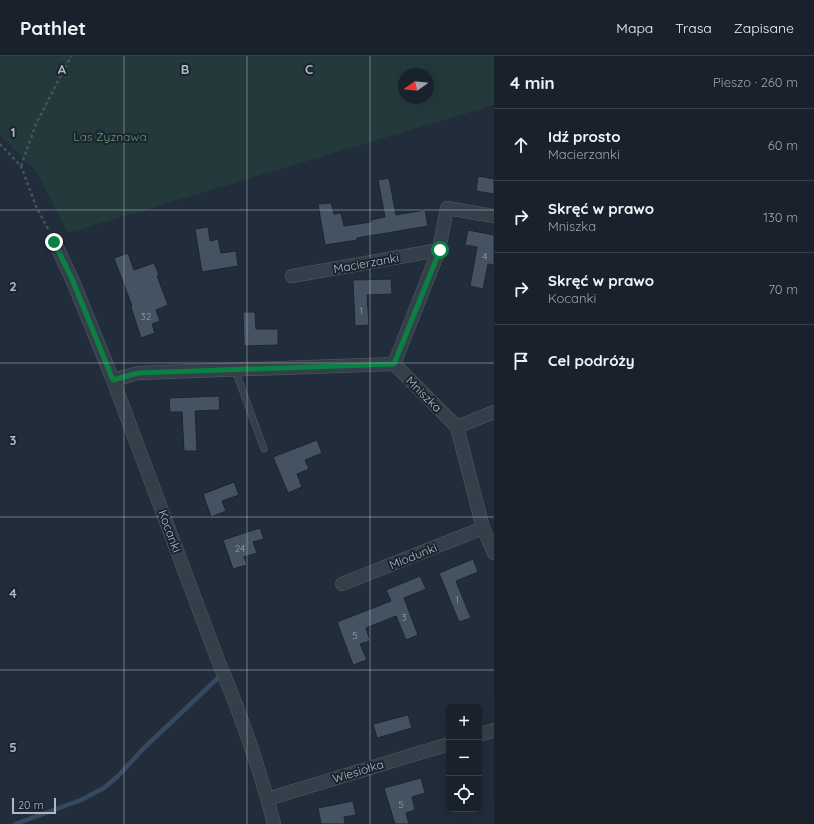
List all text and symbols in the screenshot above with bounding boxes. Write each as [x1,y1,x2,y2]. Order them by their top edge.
text: Pathlet [20,16,86,40]
text: Mapa [616,19,653,37]
text: Trasa [675,19,712,37]
text: Zapisane [734,19,794,37]
text: A [58,61,67,77]
text: B [181,61,189,77]
text: C [305,61,313,77]
north arrow [398,68,434,104]
text: 4 min [510,72,555,93]
text: Pieszo · 260 m [713,74,798,90]
text: 1 [10,124,16,140]
text: Idź prosto [548,127,621,146]
park label: Las Żyznawa [73,129,147,144]
icon: ahead [510,134,532,156]
text: 60 m [768,137,798,153]
text: Macierzanki [548,146,620,162]
text: Skręć w prawo [548,199,654,218]
icon: right [510,206,532,228]
text: 130 m [763,209,798,225]
text: Mniszka [548,218,596,234]
route end [45,233,63,251]
route start [431,241,449,259]
street label: Macierzanki [332,250,400,276]
house number: 4 [482,250,488,263]
text: Skręć w prawo [548,271,654,290]
text: 2 [9,278,17,294]
icon: right [510,278,532,300]
text: 70 m [768,281,798,297]
text: Kocanki [548,290,596,306]
house number: 1 [359,304,363,317]
house number: 32 [141,310,152,323]
icon: arrive [510,350,532,372]
text: Cel podróży [548,351,635,370]
street label: Mniszka [403,373,445,415]
text: 3 [10,432,17,448]
street label: Kocanki [155,508,185,554]
street label: Miodunki [387,540,439,572]
house number: 24 [235,542,245,555]
text: 4 [9,585,17,601]
house number: 1 [455,593,459,606]
house number: 3 [401,611,407,624]
house number: 5 [352,629,358,642]
map controls [446,704,482,812]
button: + [446,704,482,740]
text: 5 [9,739,17,755]
button: − [446,740,482,776]
street label: Wiesiołka [331,756,385,786]
button: locate [446,776,482,812]
scale bar [12,796,56,815]
text: 20 m [18,798,44,812]
house number: 5 [398,798,404,811]

